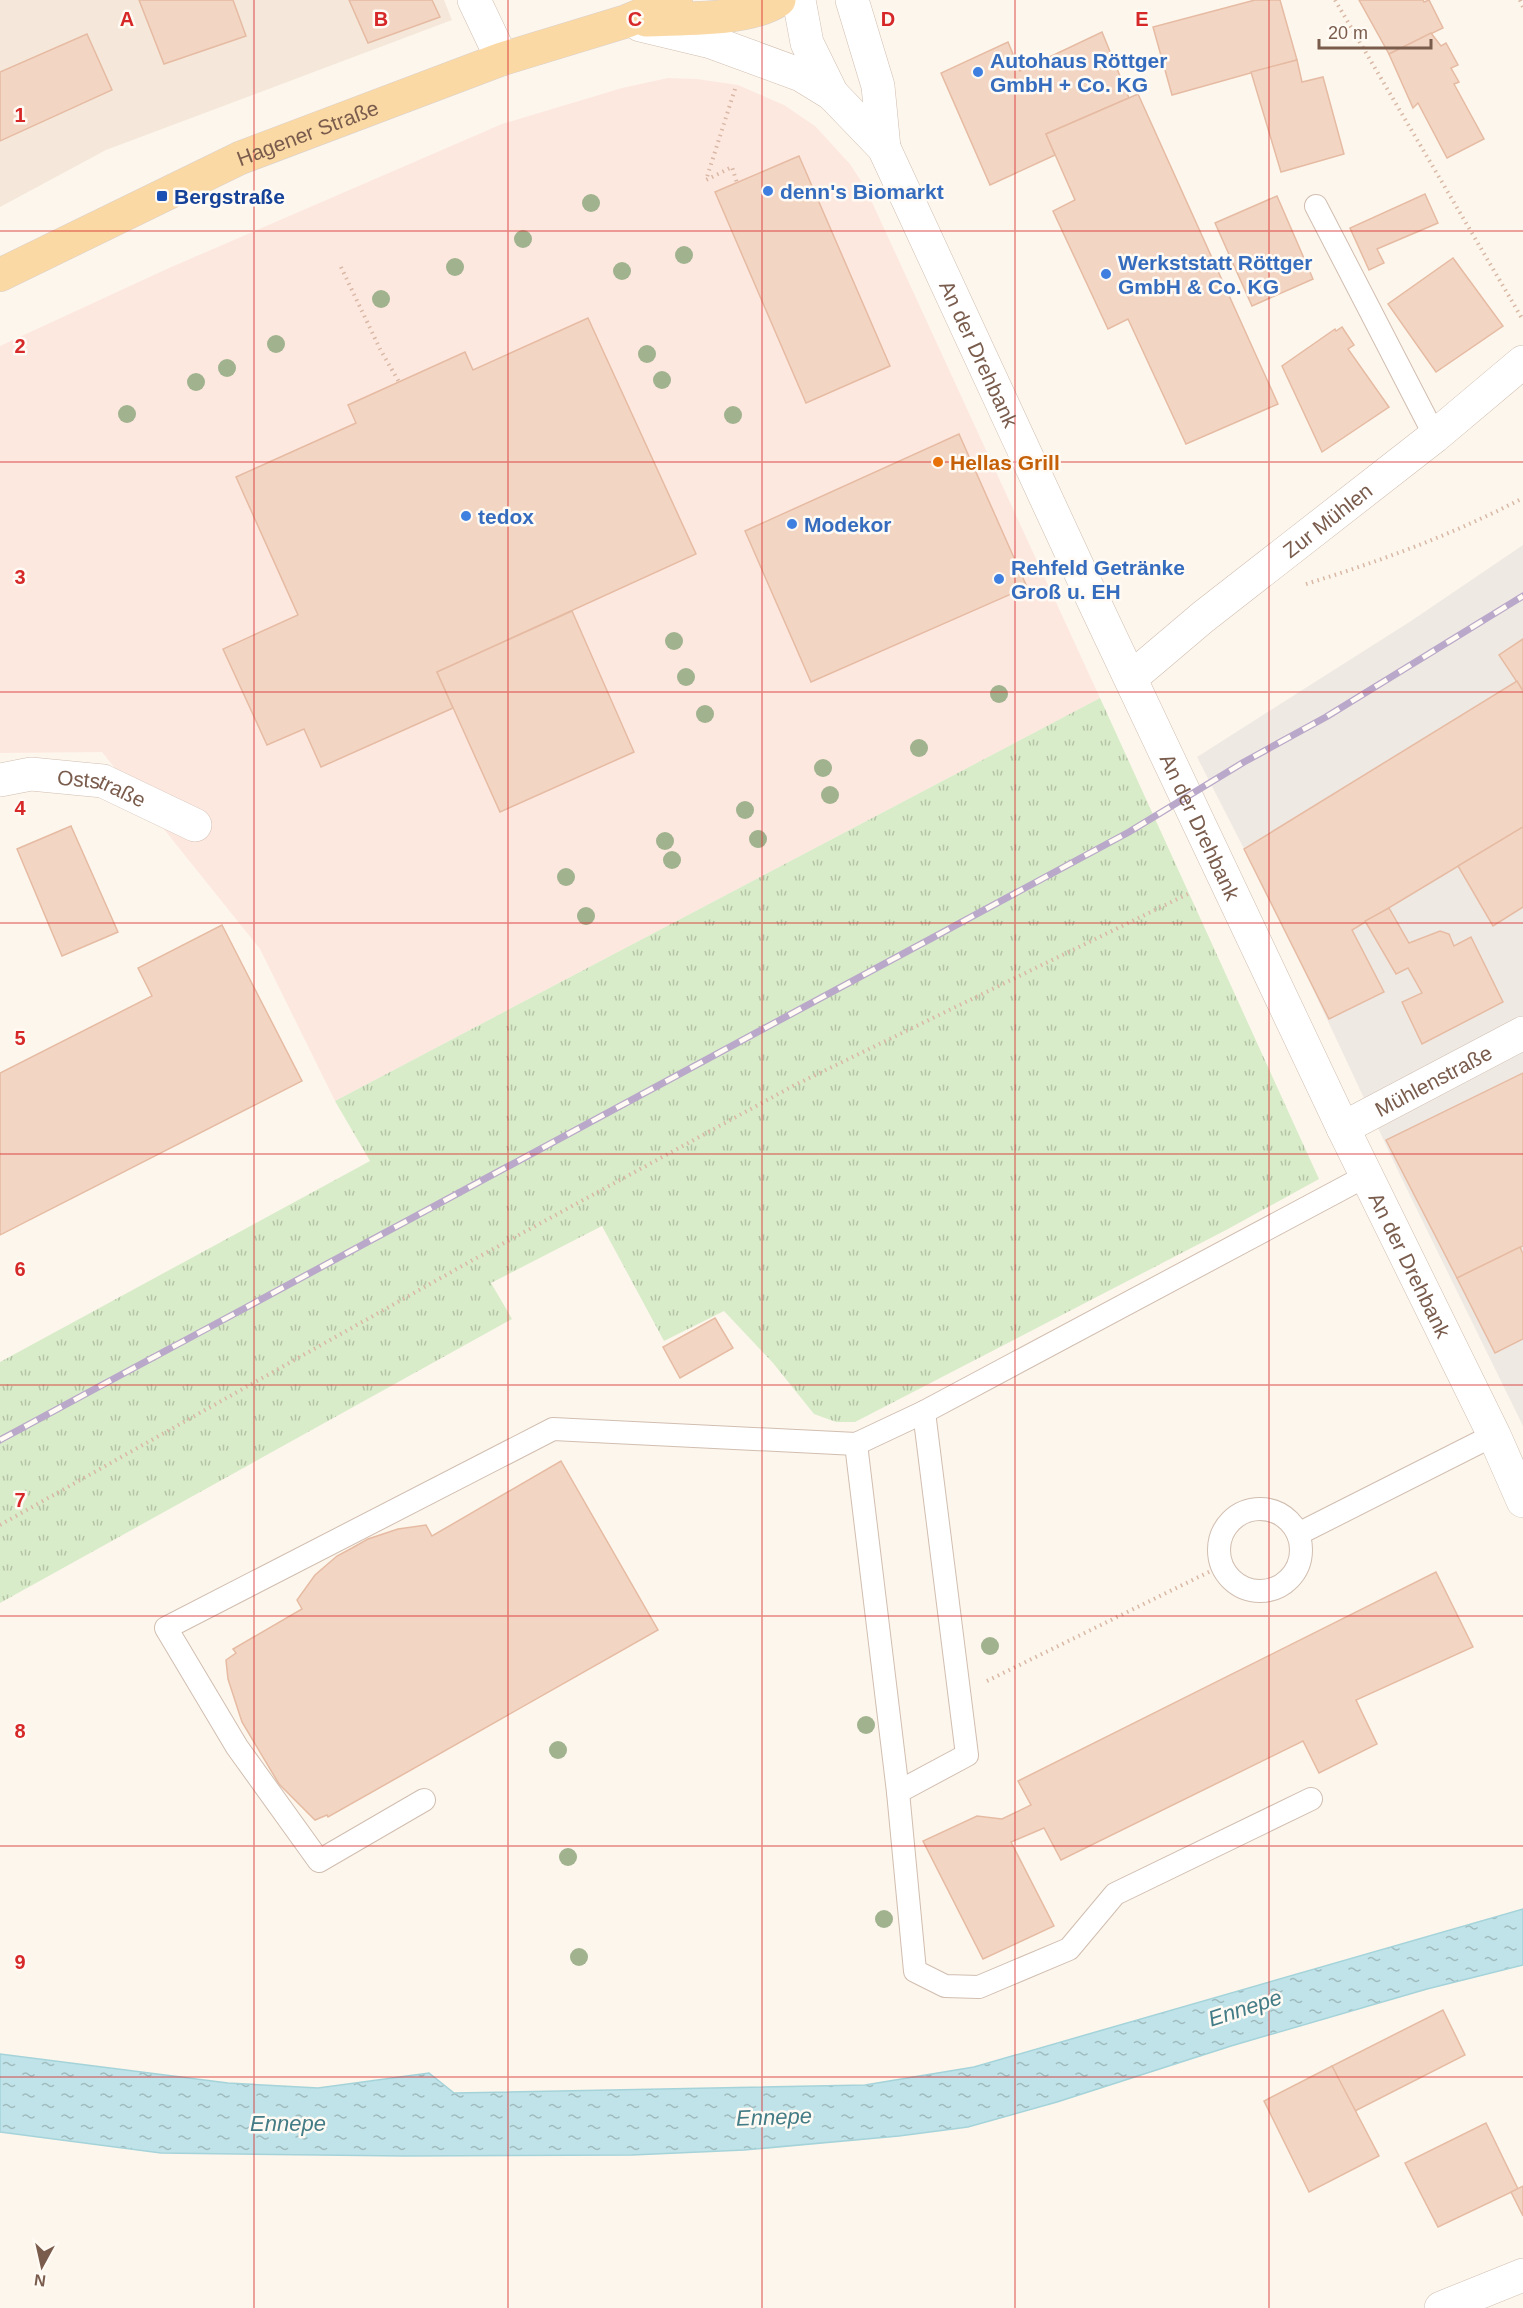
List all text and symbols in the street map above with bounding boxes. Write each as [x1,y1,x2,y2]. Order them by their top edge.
text: A [120,8,134,30]
text: B [374,8,388,30]
text: C [628,8,642,30]
text: D [881,8,895,30]
text: E [1135,8,1149,30]
scale bar [1319,12,1432,50]
text: 20 m [1328,23,1368,43]
place label: Autohaus Röttger GmbH + Co. KG [990,49,1167,96]
marker: Autohaus Röttger GmbH + Co. KG [971,65,985,79]
street label: Hagener Straße [233,95,381,170]
text: 1 [14,104,26,126]
place label: denn's Biomarkt [780,180,944,203]
marker: denn's Biomarkt [761,184,775,198]
place label: Bergstraße [174,185,285,208]
marker: Bergstraße [155,189,169,203]
place label: Werkststatt Röttger GmbH & Co. KG [1118,251,1312,298]
marker: Werkststatt Röttger GmbH & Co. KG [1099,267,1113,281]
street label: An der Drehbank [935,277,1023,431]
text: 2 [14,335,26,357]
place label: Hellas Grill [950,451,1060,474]
marker: Hellas Grill [931,455,945,469]
street label: Zur Mühlen [1278,478,1376,562]
place label: tedox [478,505,534,528]
marker: tedox [459,509,473,523]
place label: Modekor [804,513,892,536]
marker: Modekor [785,517,799,531]
place label: Rehfeld Getränke Groß u. EH [1011,556,1185,603]
text: 3 [14,566,26,588]
marker: Rehfeld Getränke Groß u. EH [992,572,1006,586]
street label: An der Drehbank [1156,750,1245,904]
street label: Oststraße [56,765,150,811]
text: 4 [14,797,26,819]
text: 5 [14,1027,26,1049]
street label: Mühlenstraße [1371,1040,1495,1121]
street label: An der Drehbank [1365,1189,1456,1342]
text: 6 [14,1258,26,1280]
text: 7 [14,1489,26,1511]
text: 8 [14,1720,26,1742]
text: 9 [14,1951,26,1973]
water label: Ennepe [1205,1984,1285,2032]
water label: Ennepe [736,2103,812,2131]
water label: Ennepe [250,2111,326,2136]
north arrow [12,2236,72,2296]
text: N [33,2271,47,2290]

